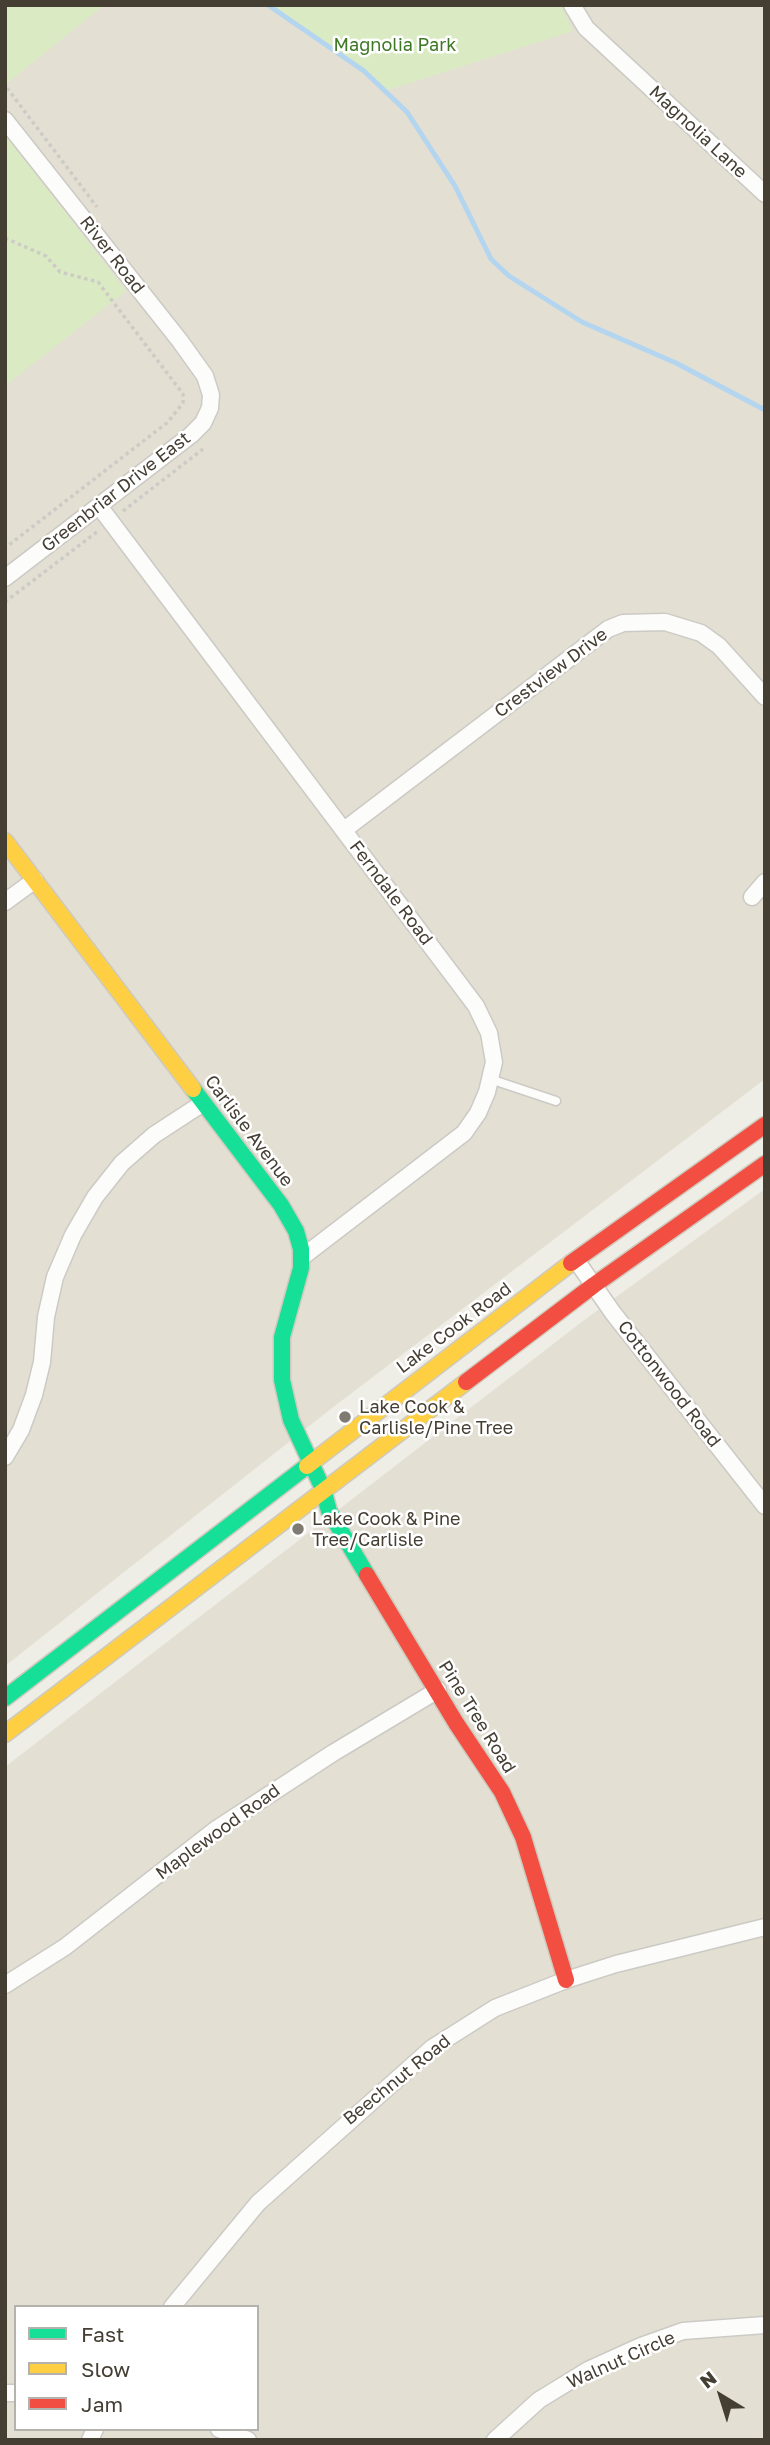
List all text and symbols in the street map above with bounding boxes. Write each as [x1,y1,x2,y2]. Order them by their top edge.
park label: Magnolia Park [334,34,456,56]
street label: Magnolia Lane [645,81,751,183]
street label: River Road [75,212,149,298]
street label: Greenbriar Drive East [37,427,195,557]
street label: Crestview Drive [490,624,612,722]
street label: Ferndale Road [345,837,437,949]
street label: Carlisle Avenue [200,1071,298,1191]
street label: Lake Cook Road [392,1278,516,1378]
street label: Cottonwood Road [613,1316,725,1452]
place label: Lake Cook & Carlisle/Pine Tree [359,1396,513,1438]
marker: Lake Cook & Carlisle/Pine Tree [337,1409,353,1425]
place label: Lake Cook & Pine Tree/Carlisle [312,1508,461,1550]
marker: Lake Cook & Pine Tree/Carlisle [290,1521,306,1537]
street label: Pine Tree Road [434,1657,520,1777]
street label: Maplewood Road [152,1780,284,1884]
street label: Beechnut Road [339,2030,455,2130]
legend [14,2305,259,2431]
text: Fast [81,2321,124,2347]
street label: Walnut Circle [564,2327,678,2393]
text: Slow [81,2356,130,2382]
north arrow [686,2361,756,2431]
text: N [695,2366,721,2393]
text: Jam [81,2391,123,2417]

